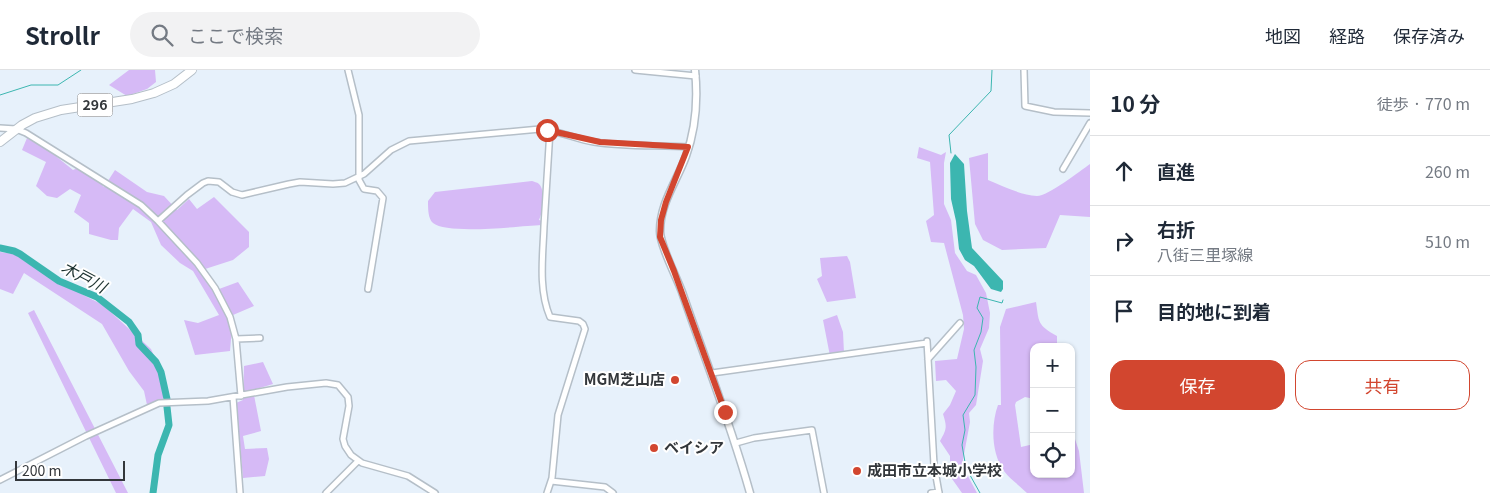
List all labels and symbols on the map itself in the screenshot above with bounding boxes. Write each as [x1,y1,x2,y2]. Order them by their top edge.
road number: 296 [78,94,112,116]
route start [536,119,559,142]
water label: 木戸川 [58,254,113,299]
place label: MGM芝山店 [584,368,665,389]
marker: MGM芝山店 [669,374,681,386]
route end [714,401,737,424]
place label: ベイシア [664,436,724,457]
marker: ベイシア [648,442,660,454]
scale bar [15,458,125,481]
place label: 成田市立本城小学校 [867,459,1002,480]
marker: 成田市立本城小学校 [851,465,863,477]

